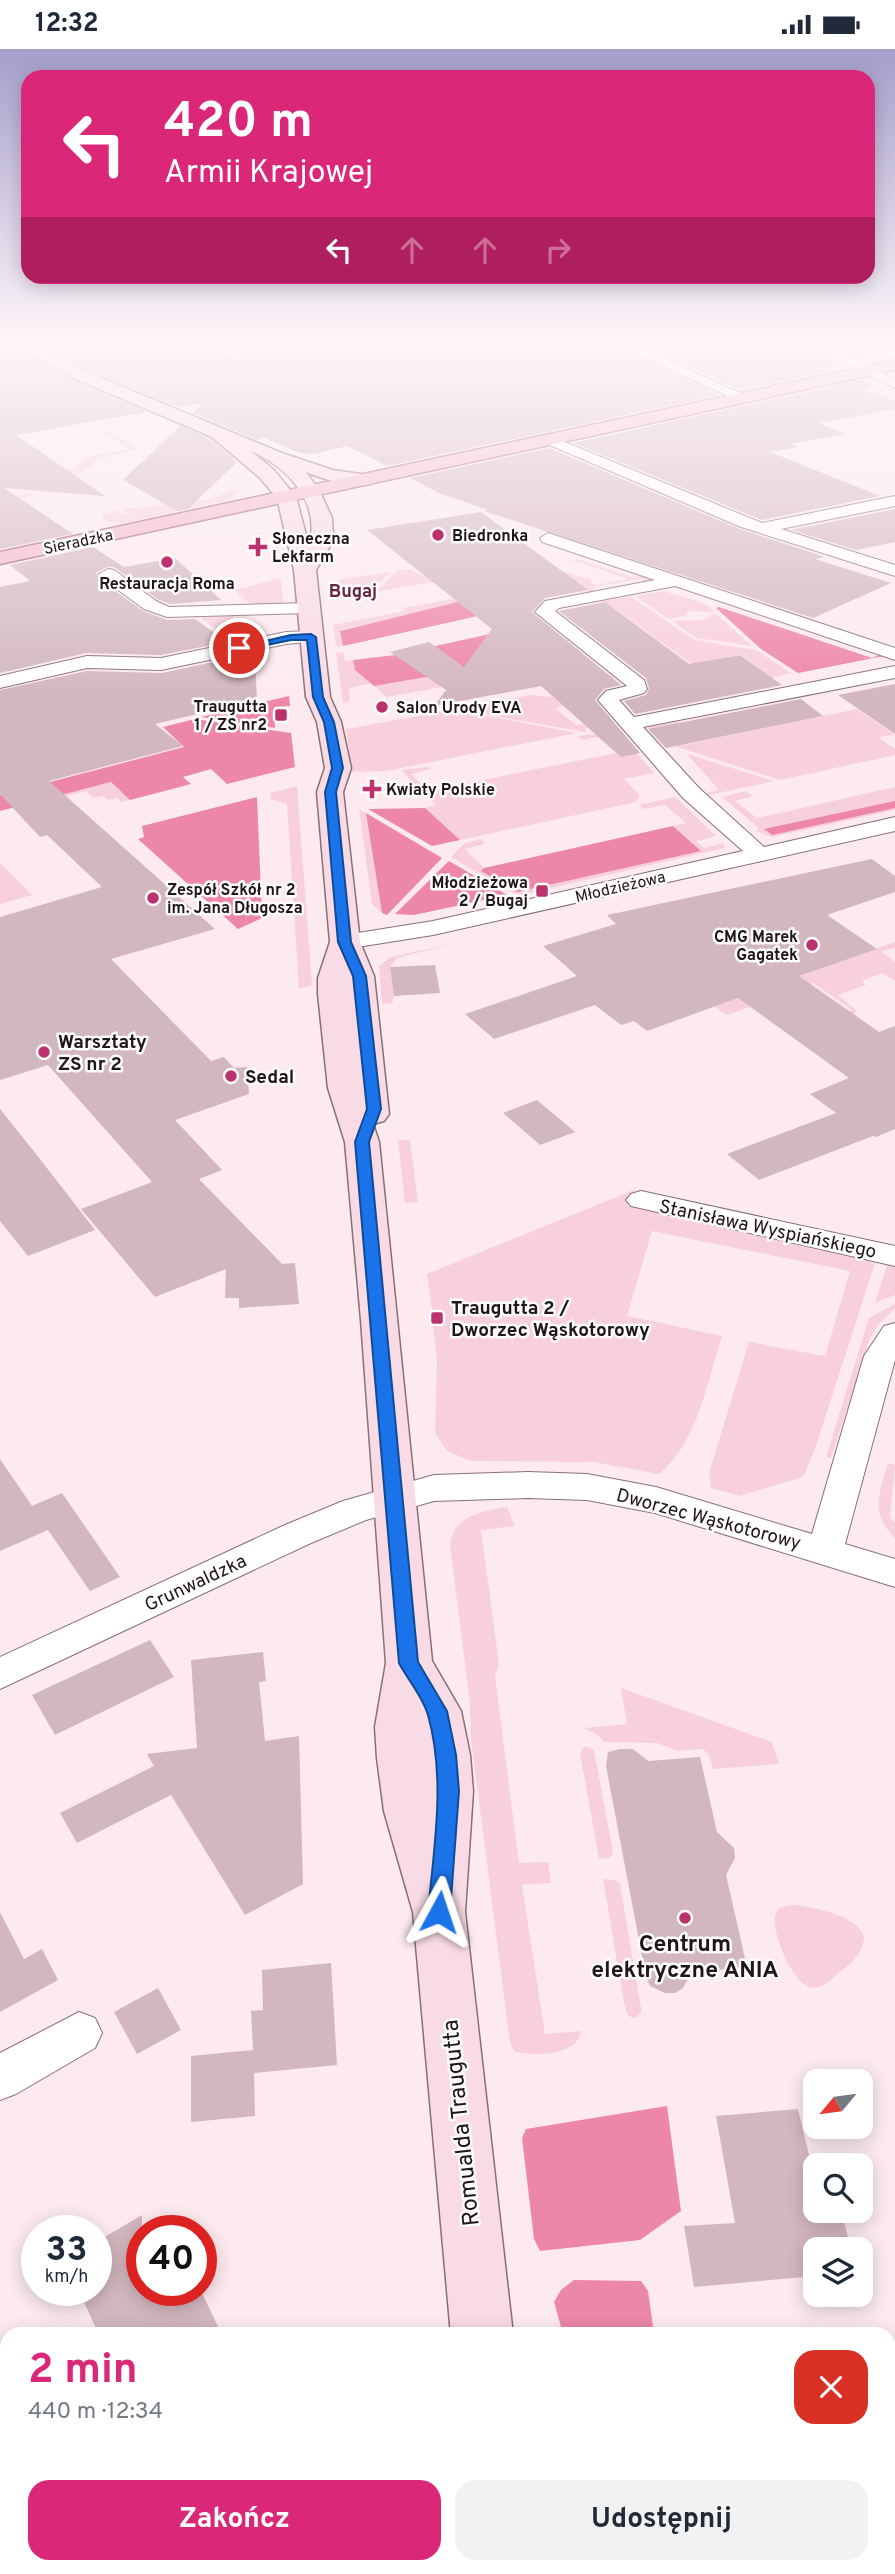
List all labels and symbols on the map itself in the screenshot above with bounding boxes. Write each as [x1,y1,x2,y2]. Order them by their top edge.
street label: Sieradzka [42,526,115,560]
marker: Biedronka [430,527,446,543]
place label: Biedronka [452,527,528,547]
place label: Słoneczna Lekfarm [272,530,350,568]
marker: Słoneczna Lekfarm [250,539,266,555]
marker: Restauracja Roma [159,554,175,570]
place label: Restauracja Roma [99,575,235,595]
district label: Bugaj [329,581,377,604]
pin [209,618,269,678]
place label: Traugutta 1 / ZS nr2 [193,698,267,736]
marker: Salon Urody EVA [374,699,390,715]
place label: Salon Urody EVA [396,699,521,719]
marker: Traugutta 1 / ZS nr2 [273,707,289,723]
marker: Kwiaty Polskie [364,781,380,797]
place label: Kwiaty Polskie [386,781,495,801]
street label: Młodzieżowa [573,868,668,908]
place label: Młodzieżowa 2 / Bugaj [432,874,528,912]
place label: Zespół Szkół nr 2 im. Jana Długosza [167,881,303,919]
marker: Młodzieżowa 2 / Bugaj [534,883,550,899]
marker: Zespół Szkół nr 2 im. Jana Długosza [145,890,161,906]
place label: CMG Marek Gagatek [714,928,798,966]
marker: CMG Marek Gagatek [804,937,820,953]
place label: Warsztaty ZS nr 2 [58,1031,147,1077]
marker: Warsztaty ZS nr 2 [36,1044,52,1060]
place label: Sedal [245,1066,294,1090]
marker: Sedal [223,1068,239,1084]
street label: Stanisława Wyspiańskiego [657,1195,878,1265]
place label: Traugutta 2 / Dworzec Wąskotorowy [451,1297,650,1343]
marker: Traugutta 2 / Dworzec Wąskotorowy [429,1310,445,1326]
street label: Dworzec Wąskotorowy [614,1484,803,1556]
street label: Grunwaldzka [141,1550,251,1618]
position arrow [402,1875,476,1949]
marker: Centrum elektryczne ANIA [677,1910,693,1926]
place label: Centrum elektryczne ANIA [591,1931,779,1986]
street label: Romualda Traugutta [437,2018,488,2227]
north arrow [803,2069,873,2139]
speed limit sign: 40 [126,2215,217,2306]

